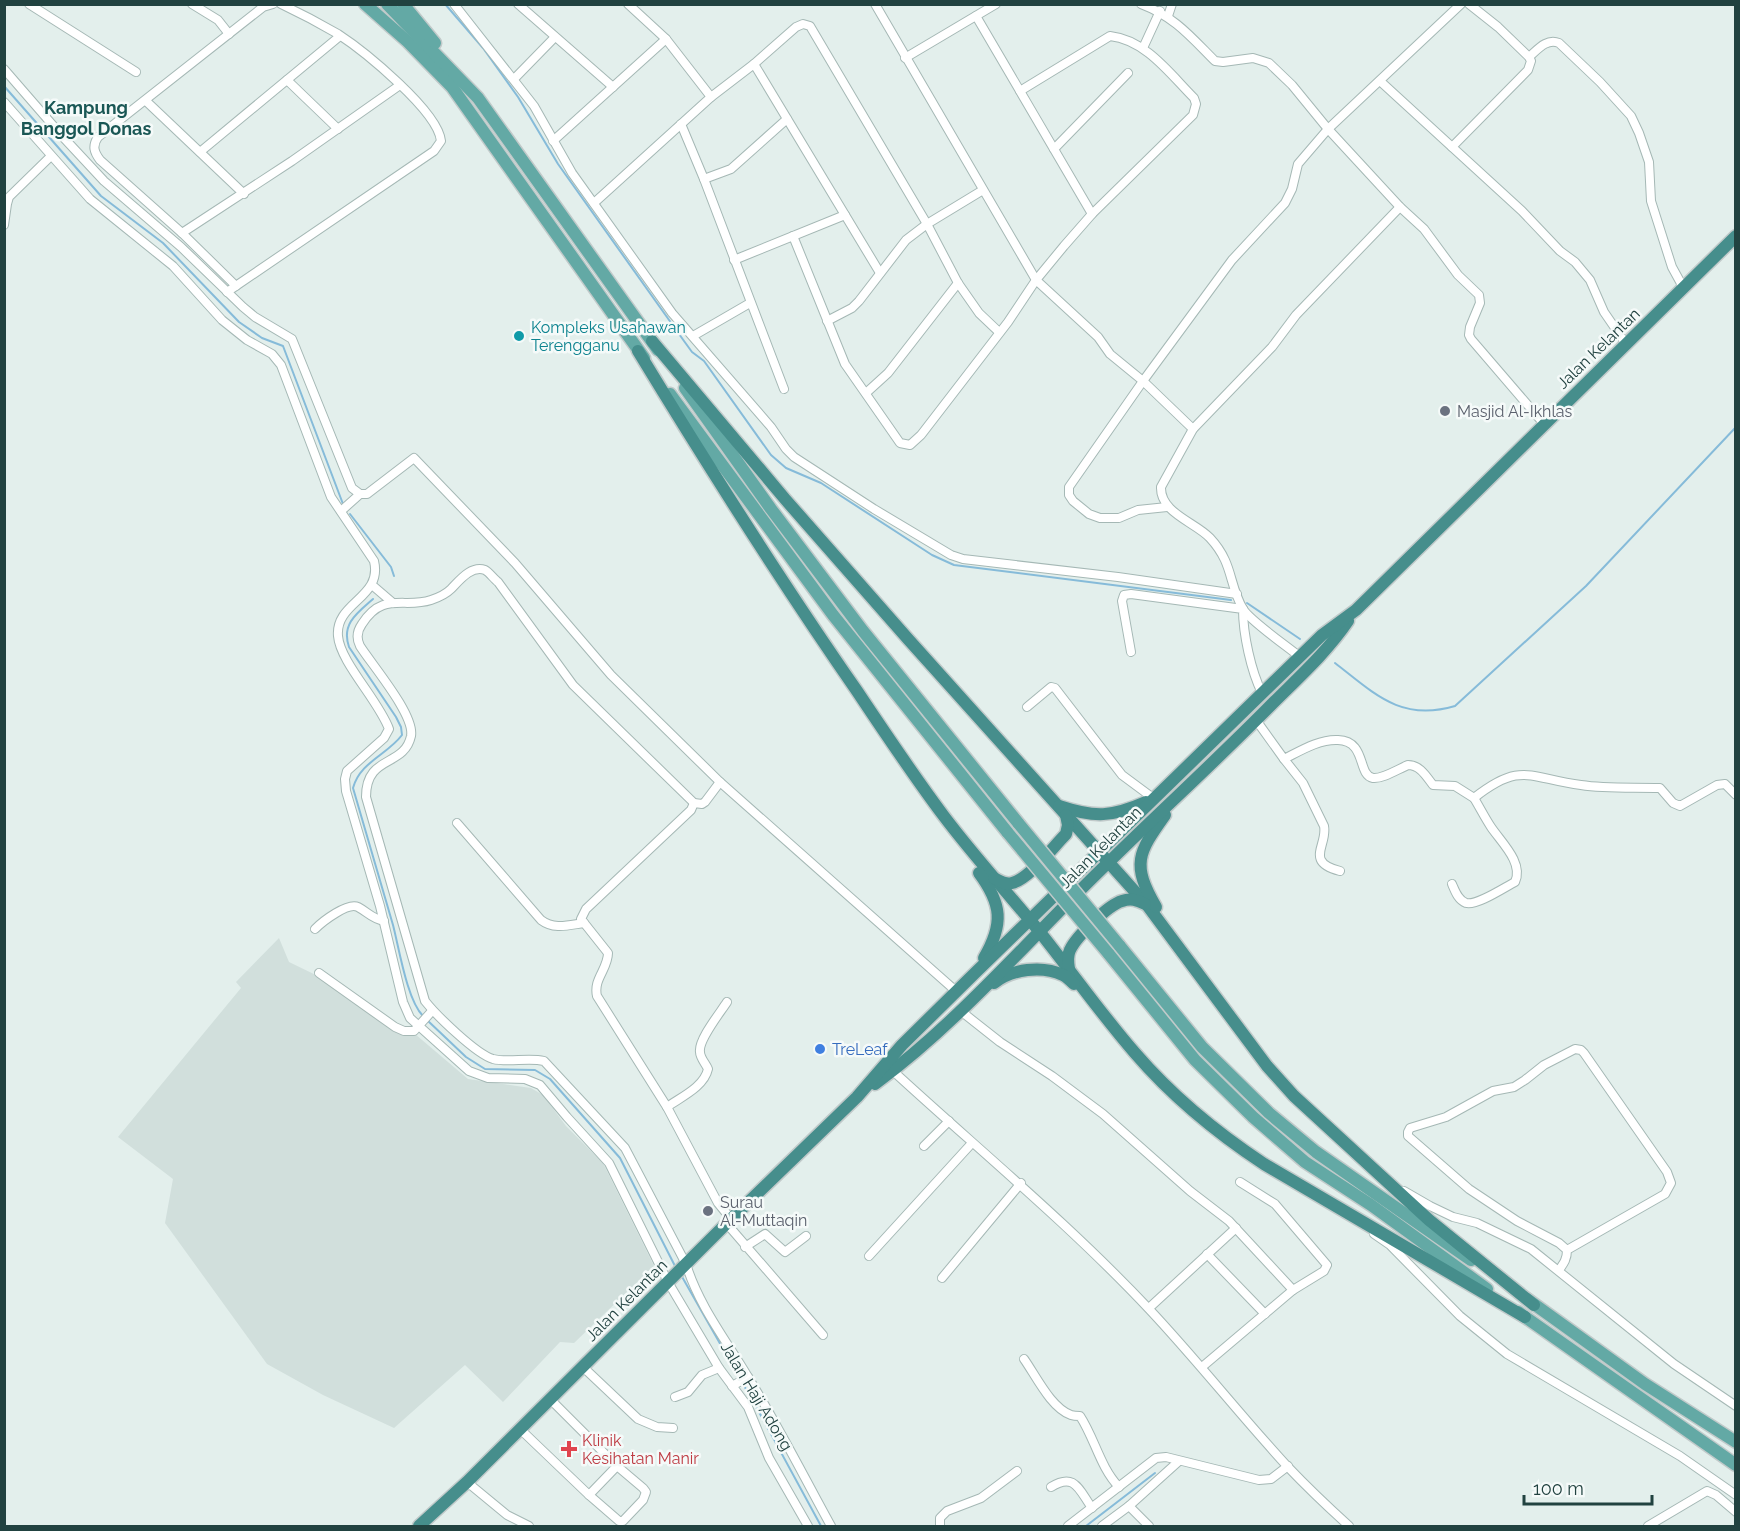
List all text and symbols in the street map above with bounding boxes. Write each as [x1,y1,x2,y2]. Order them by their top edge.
district label: Kampung Banggol Donas [21,97,151,139]
street label: Jalan Kelantan [1553,304,1644,393]
place label: Kompleks Usahawan Terengganu [531,318,686,355]
marker: Kompleks Usahawan Terengganu [512,329,526,343]
place label: Masjid Al-Ikhlas [1457,402,1573,421]
marker: Masjid Al-Ikhlas [1438,404,1452,418]
street label: Jalan Kelantan [1056,803,1145,892]
place label: TreLeaf [832,1040,888,1059]
marker: TreLeaf [813,1042,827,1056]
place label: Surau Al-Muttaqin [720,1193,807,1230]
marker: Surau Al-Muttaqin [701,1204,715,1218]
street label: Jalan Kelantan [582,1256,671,1345]
street label: Jalan Haji Adong [717,1339,796,1454]
place label: Klinik Kesihatan Manir [582,1431,699,1468]
marker: Klinik Kesihatan Manir [560,1440,578,1458]
scale bar [1524,1468,1652,1506]
text: 100 m [1533,1478,1584,1499]

